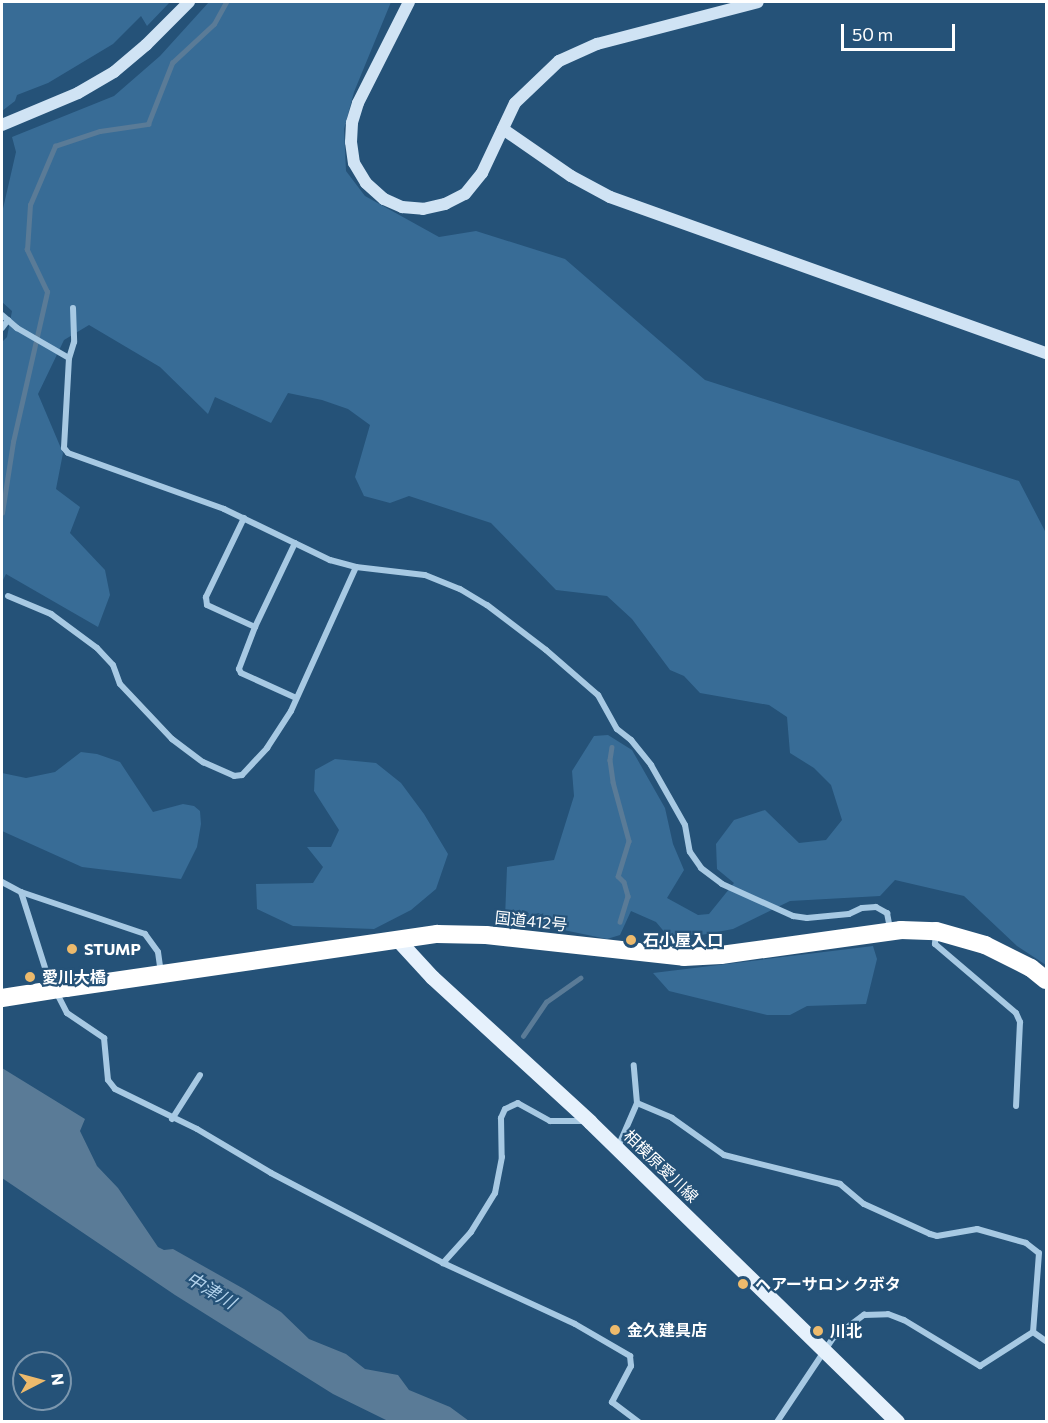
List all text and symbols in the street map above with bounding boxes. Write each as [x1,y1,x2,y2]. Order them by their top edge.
scale bar [844,12,958,50]
text: 50 m [852,23,893,45]
street label: 国道412号 [494,908,568,934]
place label: 石小屋入口 [643,930,723,950]
marker: 石小屋入口 [624,933,638,947]
place label: STUMP [84,939,141,959]
marker: STUMP [65,942,79,956]
place label: 愛川大橋 [42,967,106,987]
marker: 愛川大橋 [23,970,37,984]
street label: 相模原愛川線 [620,1126,702,1206]
water label: 中津川 [182,1267,240,1313]
place label: ヘアーサロン クボタ [755,1274,901,1294]
marker: ヘアーサロン クボタ [736,1277,750,1291]
place label: 金久建具店 [627,1320,707,1340]
place label: 川北 [830,1321,862,1341]
marker: 金久建具店 [608,1323,622,1337]
marker: 川北 [811,1324,825,1338]
north arrow [12,1351,72,1411]
text: N [48,1372,68,1386]

